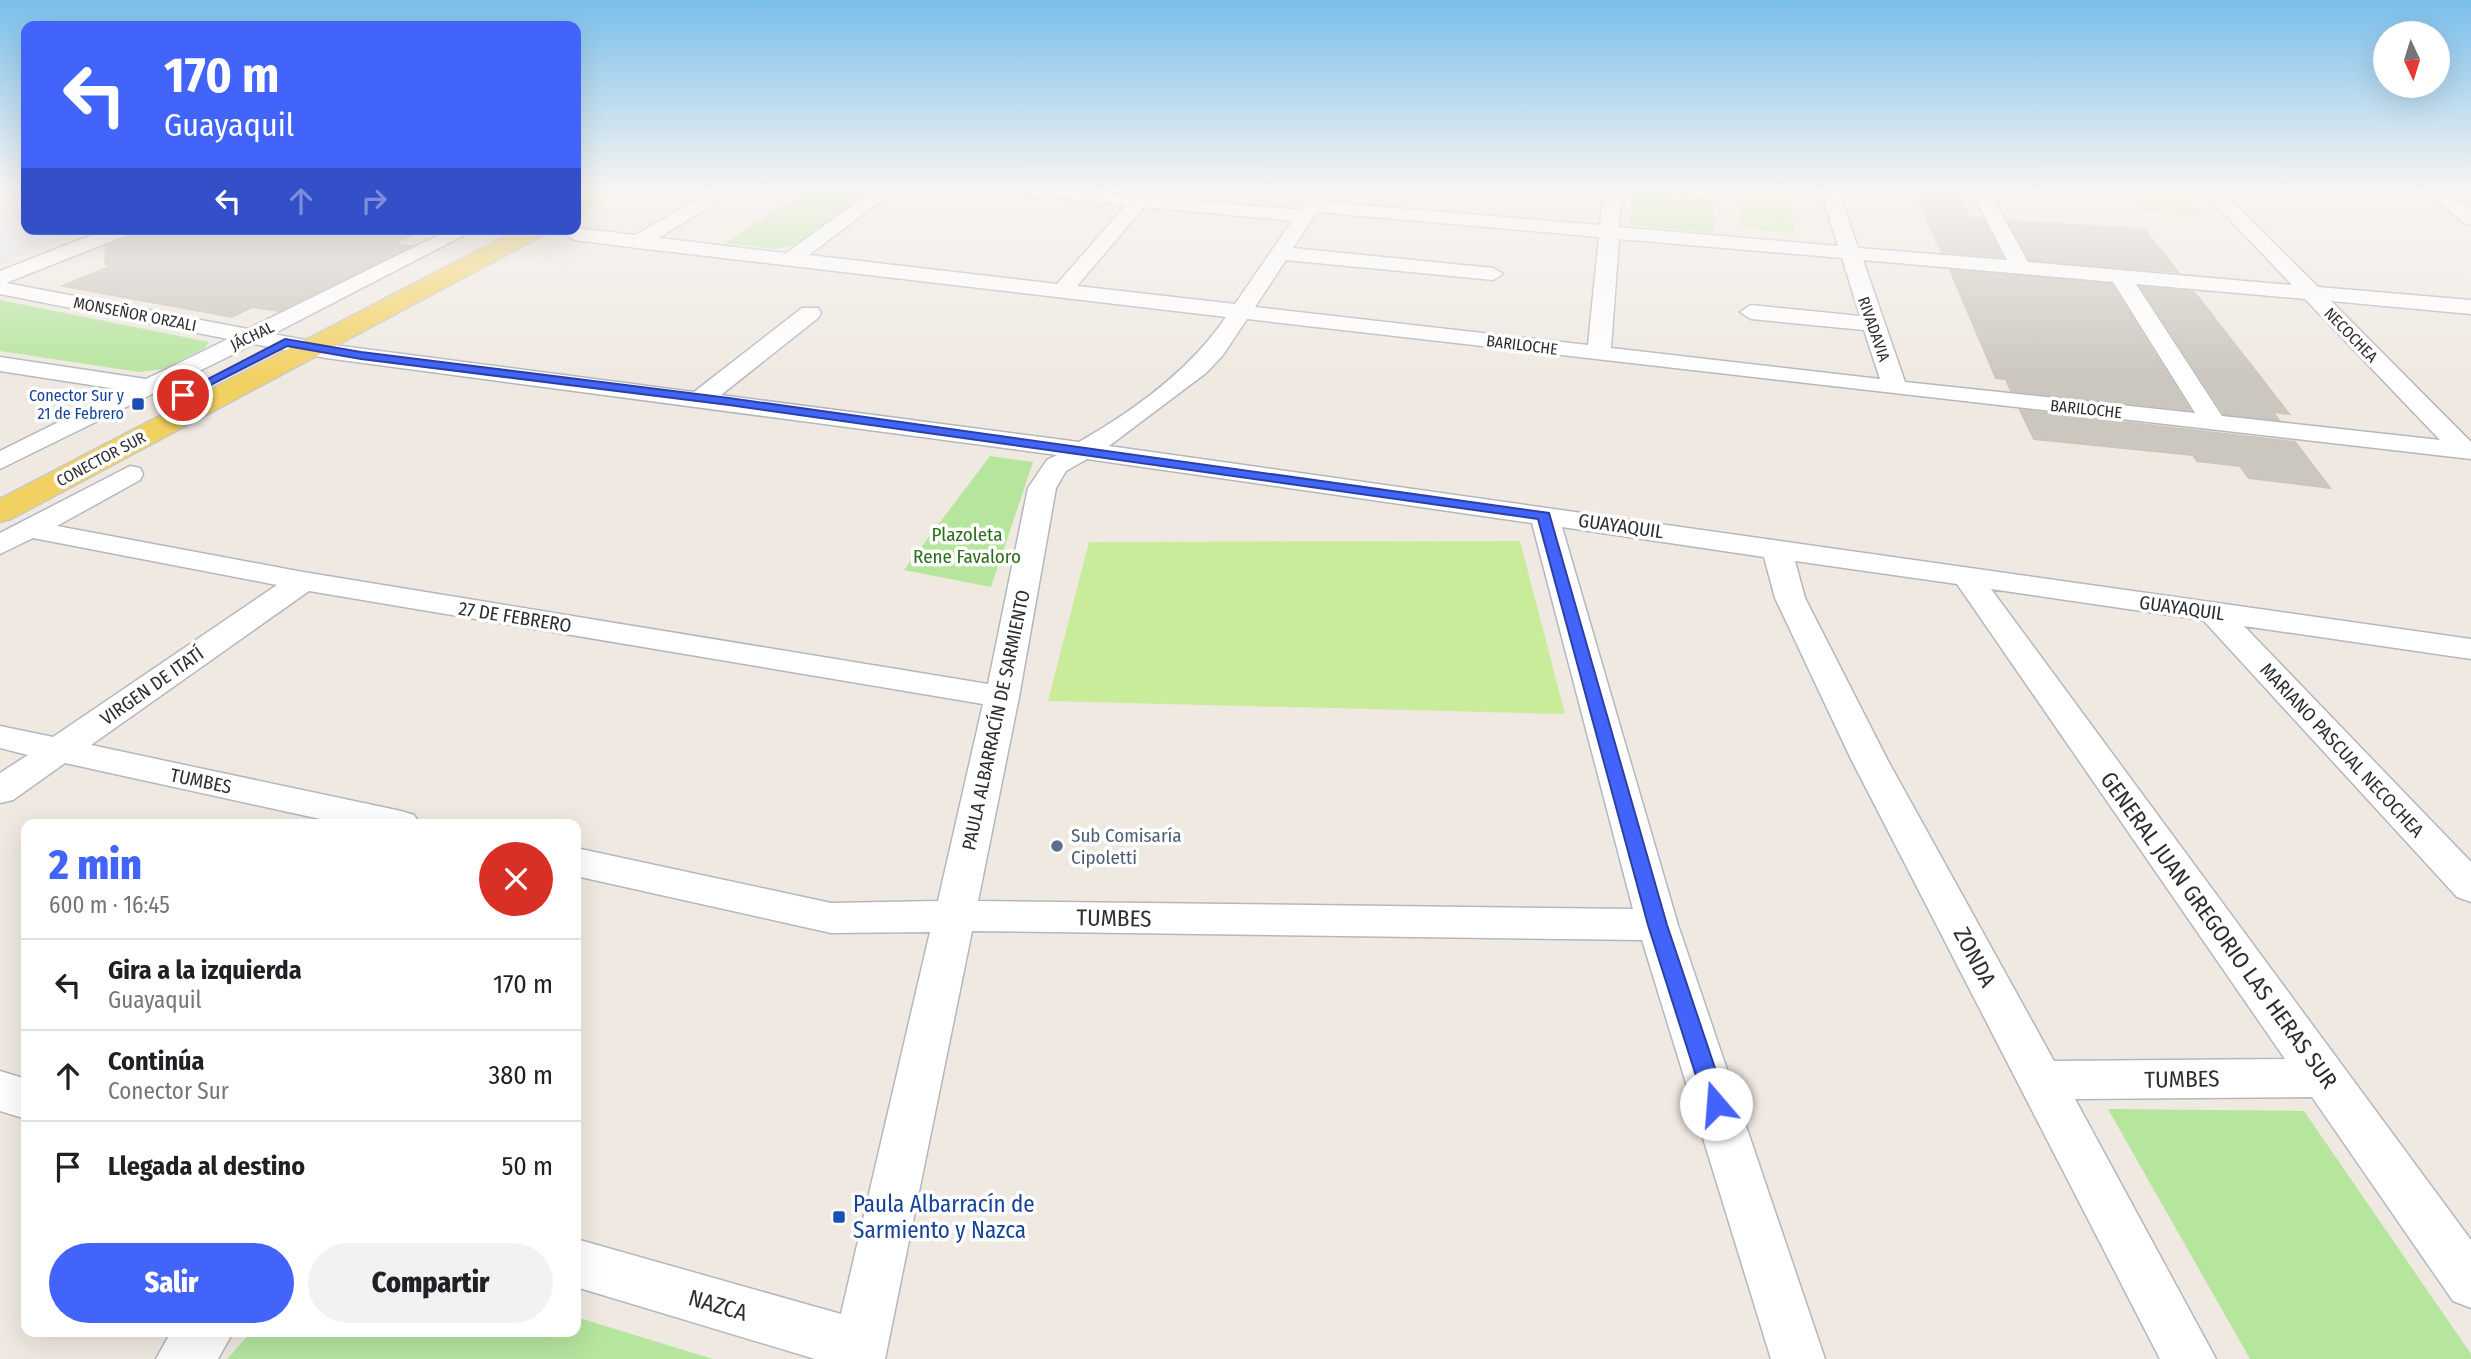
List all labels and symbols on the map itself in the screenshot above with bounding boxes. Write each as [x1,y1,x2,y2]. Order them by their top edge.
north arrow [2373,21,2450,98]
street label: MONSEÑOR ORZALI [72,293,198,335]
street label: RIVADAVIA [1854,294,1894,364]
street label: NECOCHEA [2320,304,2382,367]
street label: JÁCHAL [227,317,277,355]
street label: BARILOCHE [1485,331,1559,359]
pin [153,365,213,425]
place label: Conector Sur y 21 de Febrero [29,386,125,423]
marker: Conector Sur y 21 de Febrero [130,396,146,412]
street label: BARILOCHE [2049,396,2123,422]
street label: CONECTOR SUR [53,427,149,490]
street label: GUAYAQUIL [1577,509,1666,543]
park label: Plazoleta Rene Favaloro [913,523,1021,568]
street label: PAULA ALBARRACÍN DE SARMIENTO [957,588,1035,852]
street label: GUAYAQUIL [2138,591,2227,625]
street label: 27 DE FEBRERO [457,597,573,637]
street label: VIRGEN DE ITATÍ [96,642,208,730]
street label: MARIANO PASCUAL NECOCHEA [2255,658,2429,842]
street label: TUMBES [168,763,234,799]
street label: GENERAL JUAN GREGORIO LAS HERAS SUR [2095,766,2344,1094]
place label: Sub Comisaría Cipoletti [1071,824,1182,869]
marker: Sub Comisaría Cipoletti [1049,838,1065,854]
street label: TUMBES [1076,903,1152,933]
street label: ZONDA [1948,922,2002,992]
street label: TUMBES [2144,1064,2220,1094]
position arrow [1679,1067,1753,1141]
place label: Paula Albarracín de Sarmiento y Nazca [853,1190,1035,1244]
marker: Paula Albarracín de Sarmiento y Nazca [831,1209,847,1225]
street label: NAZCA [685,1283,751,1327]

